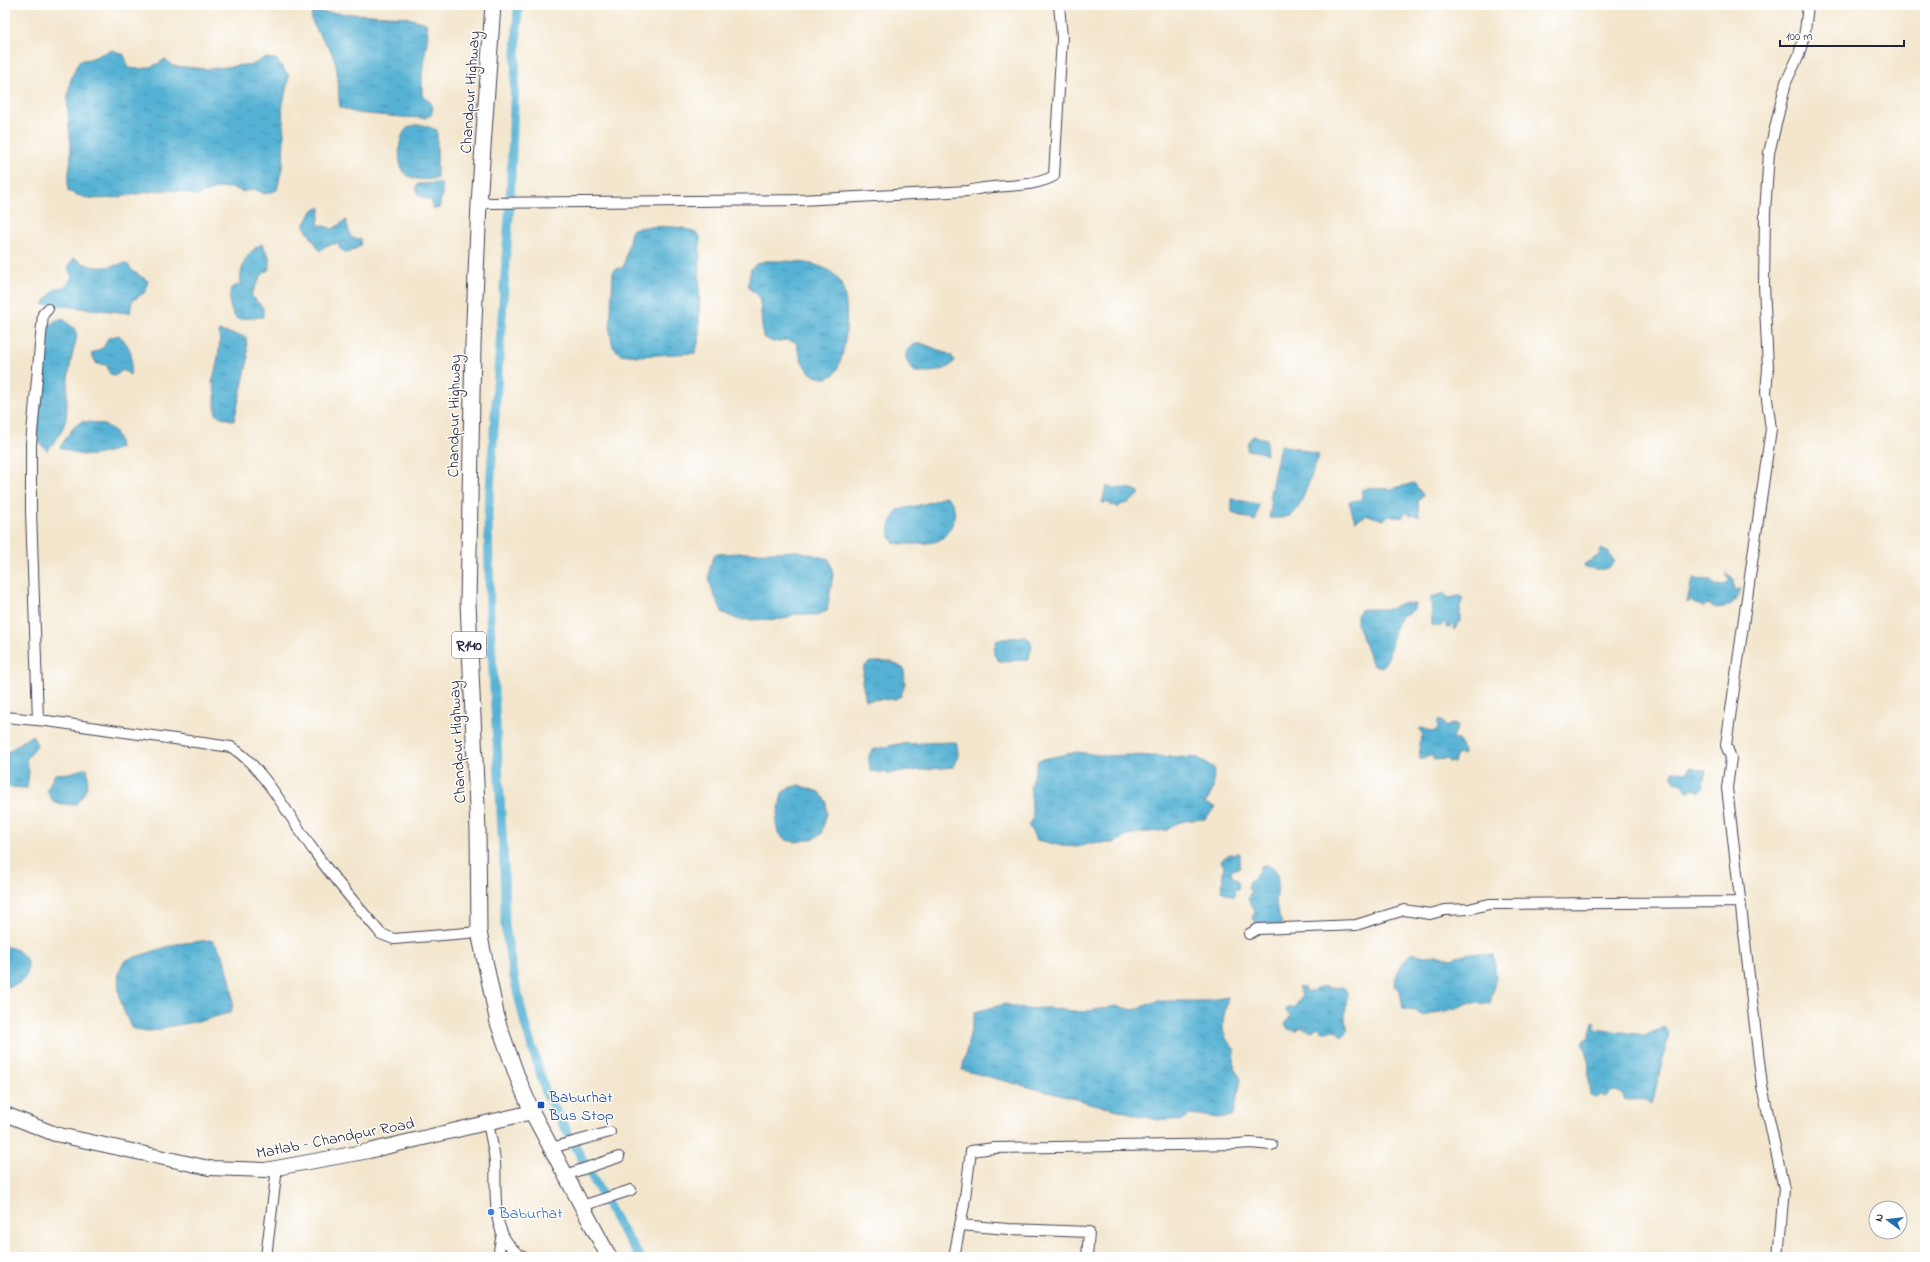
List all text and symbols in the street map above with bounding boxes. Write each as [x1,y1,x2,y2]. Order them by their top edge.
scale bar [1780,22,1904,48]
text: 100 m [1786,28,1813,46]
street label: Chandpur Highway [455,30,487,154]
street label: Chandpur Highway [442,354,468,478]
road number: R140 [452,632,486,658]
street label: Chandpur Highway [443,680,473,804]
place label: Baburhat Bus Stop [548,1086,614,1128]
marker: Baburhat Bus Stop [536,1100,546,1110]
street label: Matlab - Chandpur Road [254,1112,417,1166]
north arrow [1868,1200,1908,1240]
place label: Baburhat [498,1202,563,1226]
marker: Baburhat [486,1207,496,1217]
text: N [1871,1212,1888,1223]

